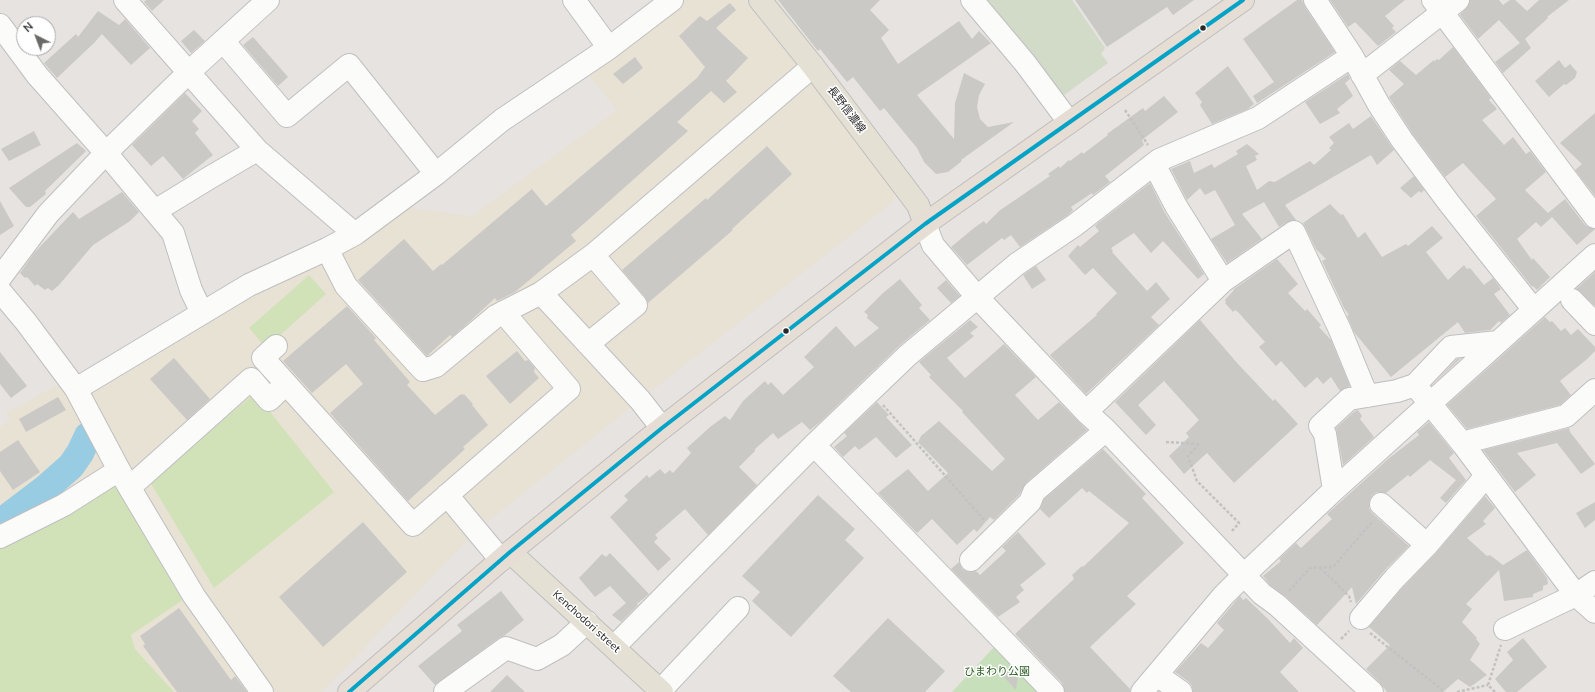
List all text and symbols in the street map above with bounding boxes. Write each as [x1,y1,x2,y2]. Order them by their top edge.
north arrow [16,16,56,56]
text: N [20,19,36,36]
unlabelled marker [1198,23,1208,33]
street label: 長野信濃線 [824,84,868,136]
unlabelled marker [781,326,791,336]
street label: Kenchodori street [549,588,623,656]
park label: ひまわり公園 [964,665,1030,679]

